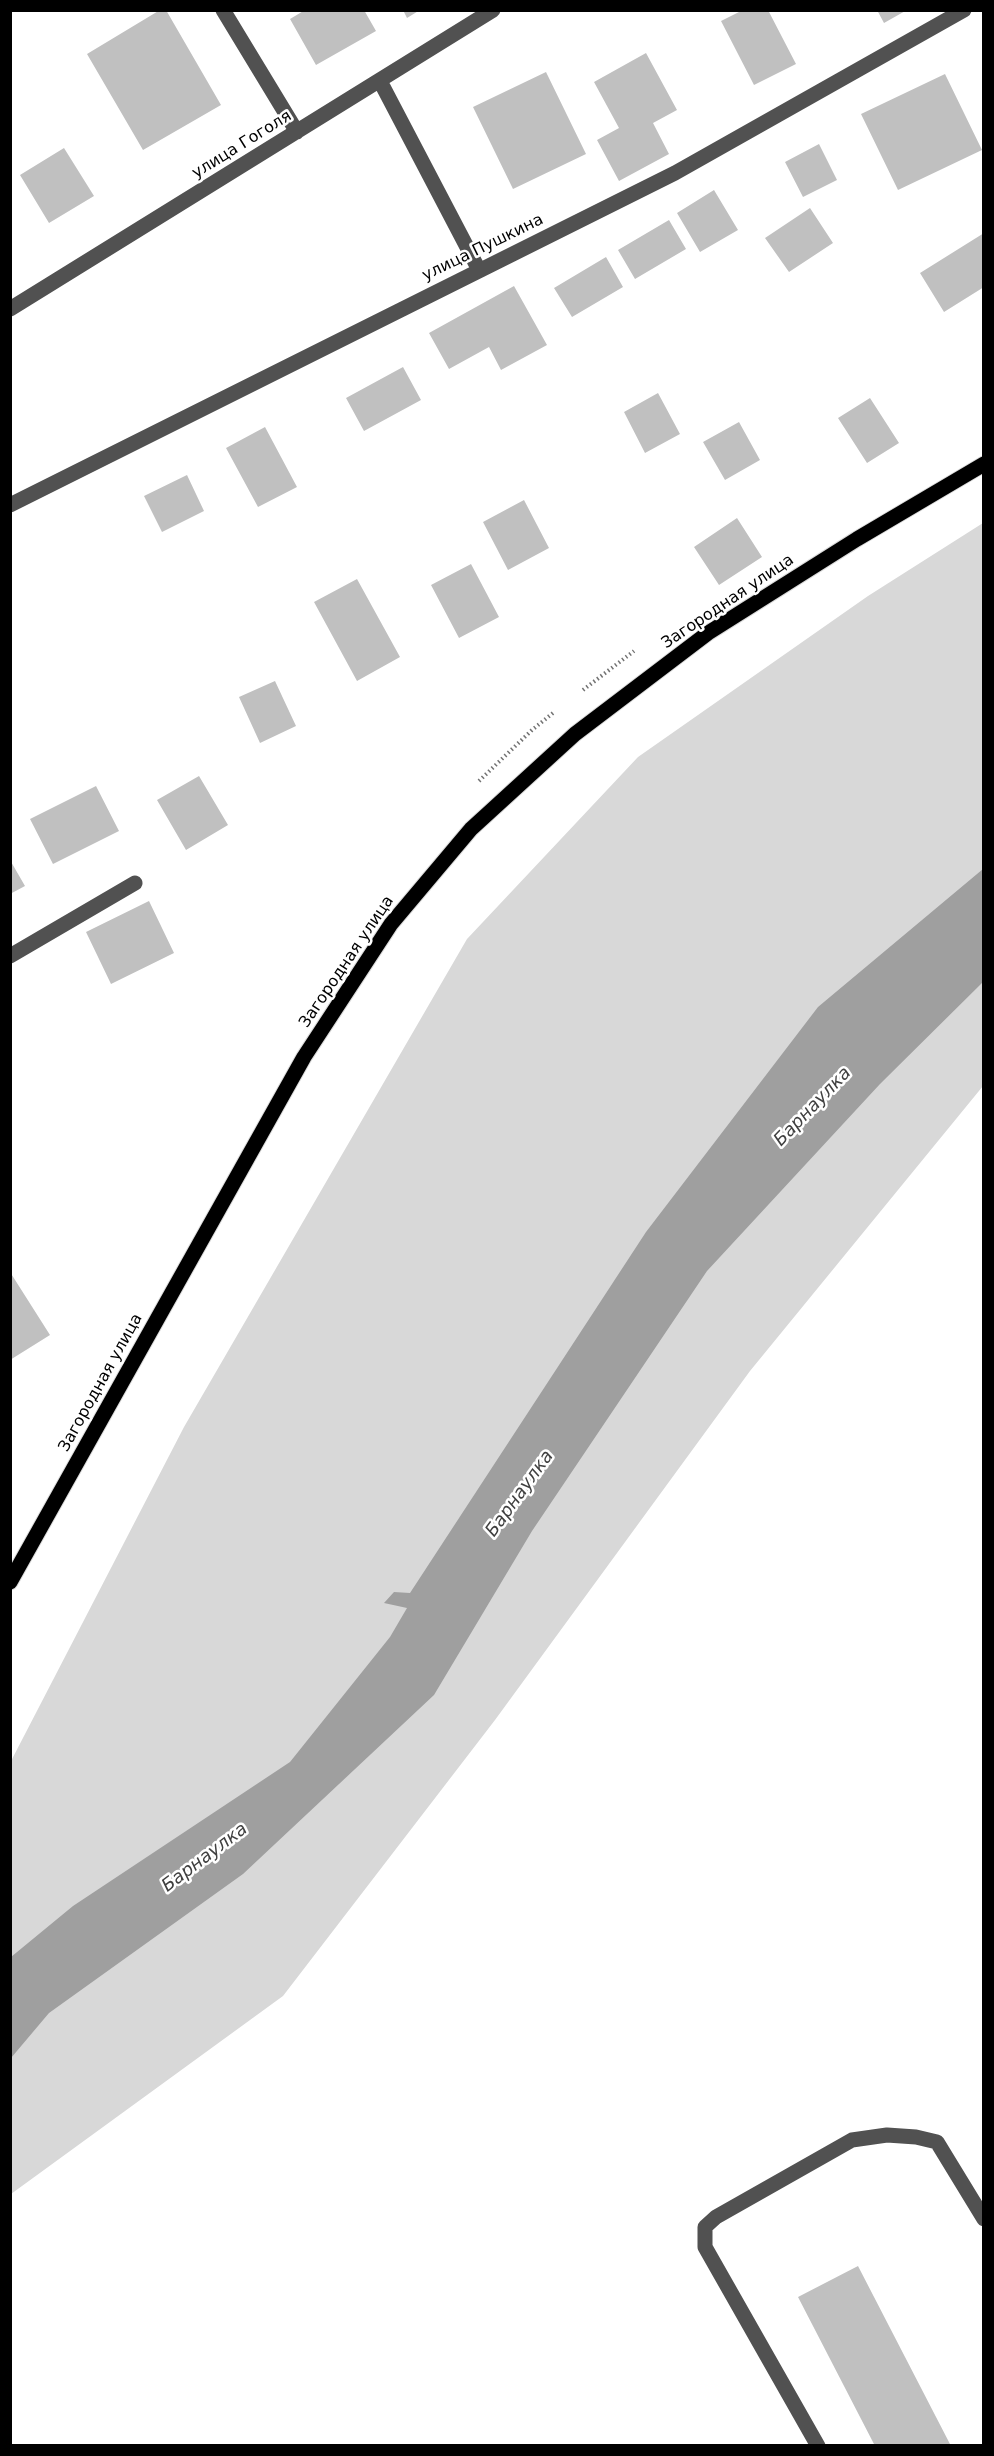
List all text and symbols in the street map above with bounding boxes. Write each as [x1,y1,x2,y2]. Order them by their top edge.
street label: улица Гоголя [189,107,295,183]
street label: улица Пушкина [419,210,547,286]
street label: Загородная улица [658,551,798,653]
street label: Загородная улица [296,892,398,1032]
water label: Барнаулка [770,1063,856,1151]
street label: Загородная улица [55,1311,147,1455]
water label: Барнаулка [481,1447,559,1541]
water label: Барнаулка [158,1819,252,1897]

